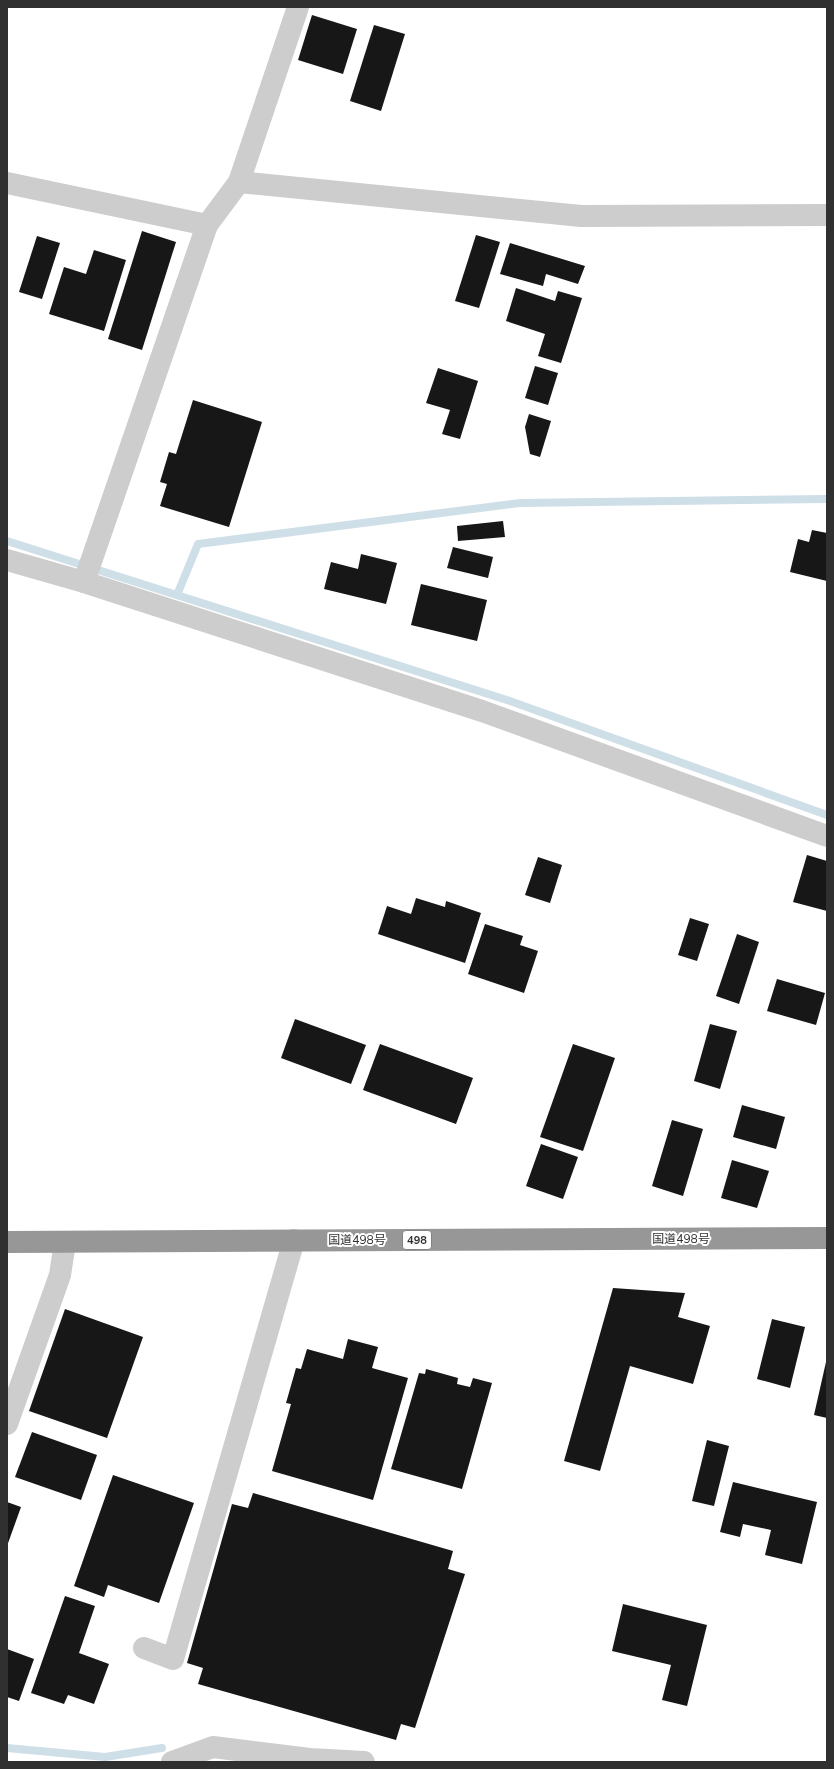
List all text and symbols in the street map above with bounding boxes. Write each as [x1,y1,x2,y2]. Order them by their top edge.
road number: 498 [403,1231,431,1249]
street label: 国道498号 [652,1231,710,1247]
street label: 国道498号 [328,1232,386,1248]

